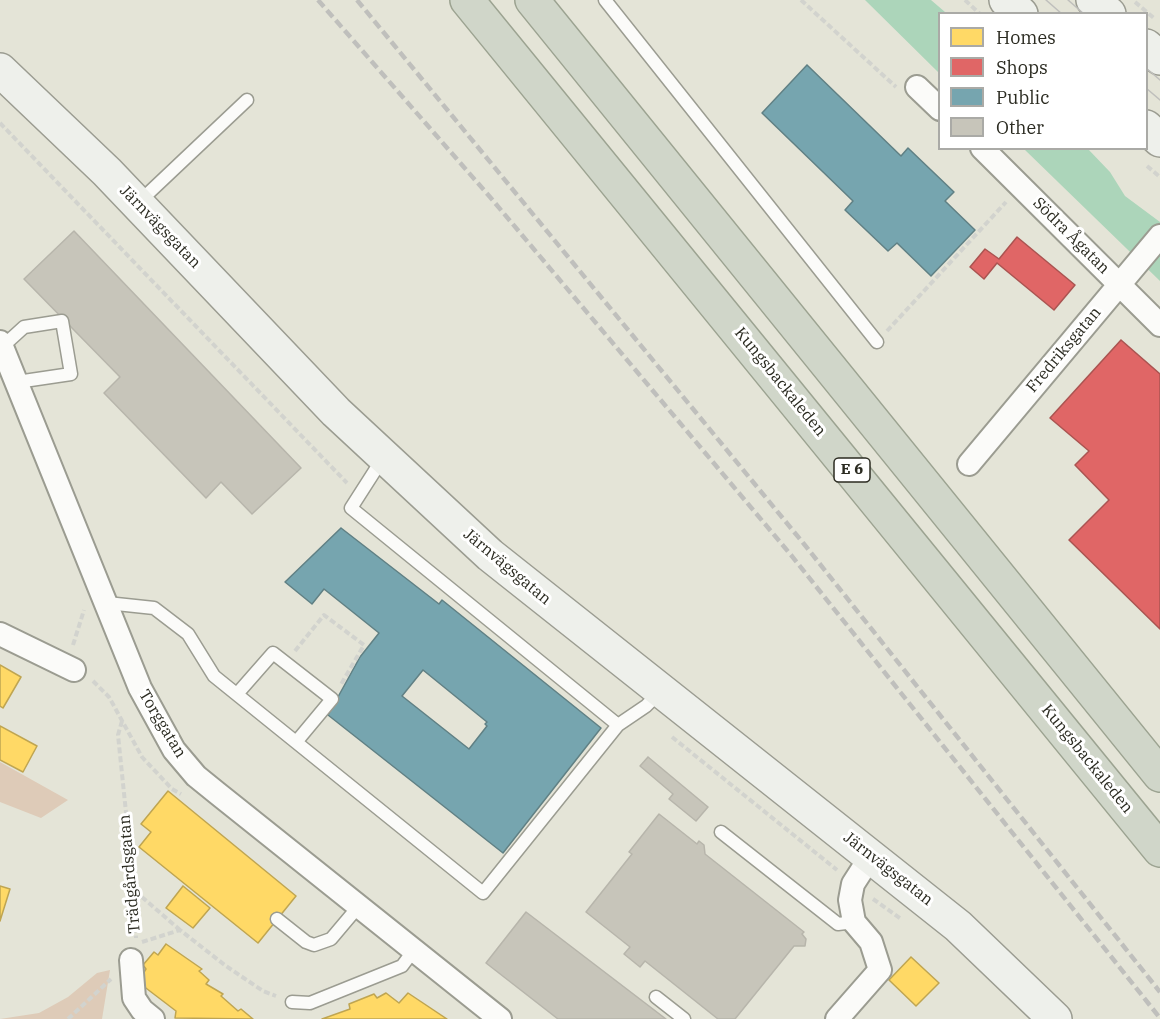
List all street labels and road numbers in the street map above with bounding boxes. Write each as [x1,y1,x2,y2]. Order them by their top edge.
street label: Järnvägsgatan [115,181,205,273]
street label: Södra Ågatan [1029,194,1113,278]
street label: Fredriksgatan [1023,303,1105,397]
street label: Kungsbackaleden [730,324,830,440]
road number: E 6 [834,458,870,482]
street label: Järnvägsgatan [459,525,555,609]
street label: Torggatan [134,686,190,762]
street label: Kungsbackaleden [1037,701,1137,817]
street label: Trädgårdsgatan [115,814,145,934]
street label: Järnvägsgatan [839,828,937,910]

